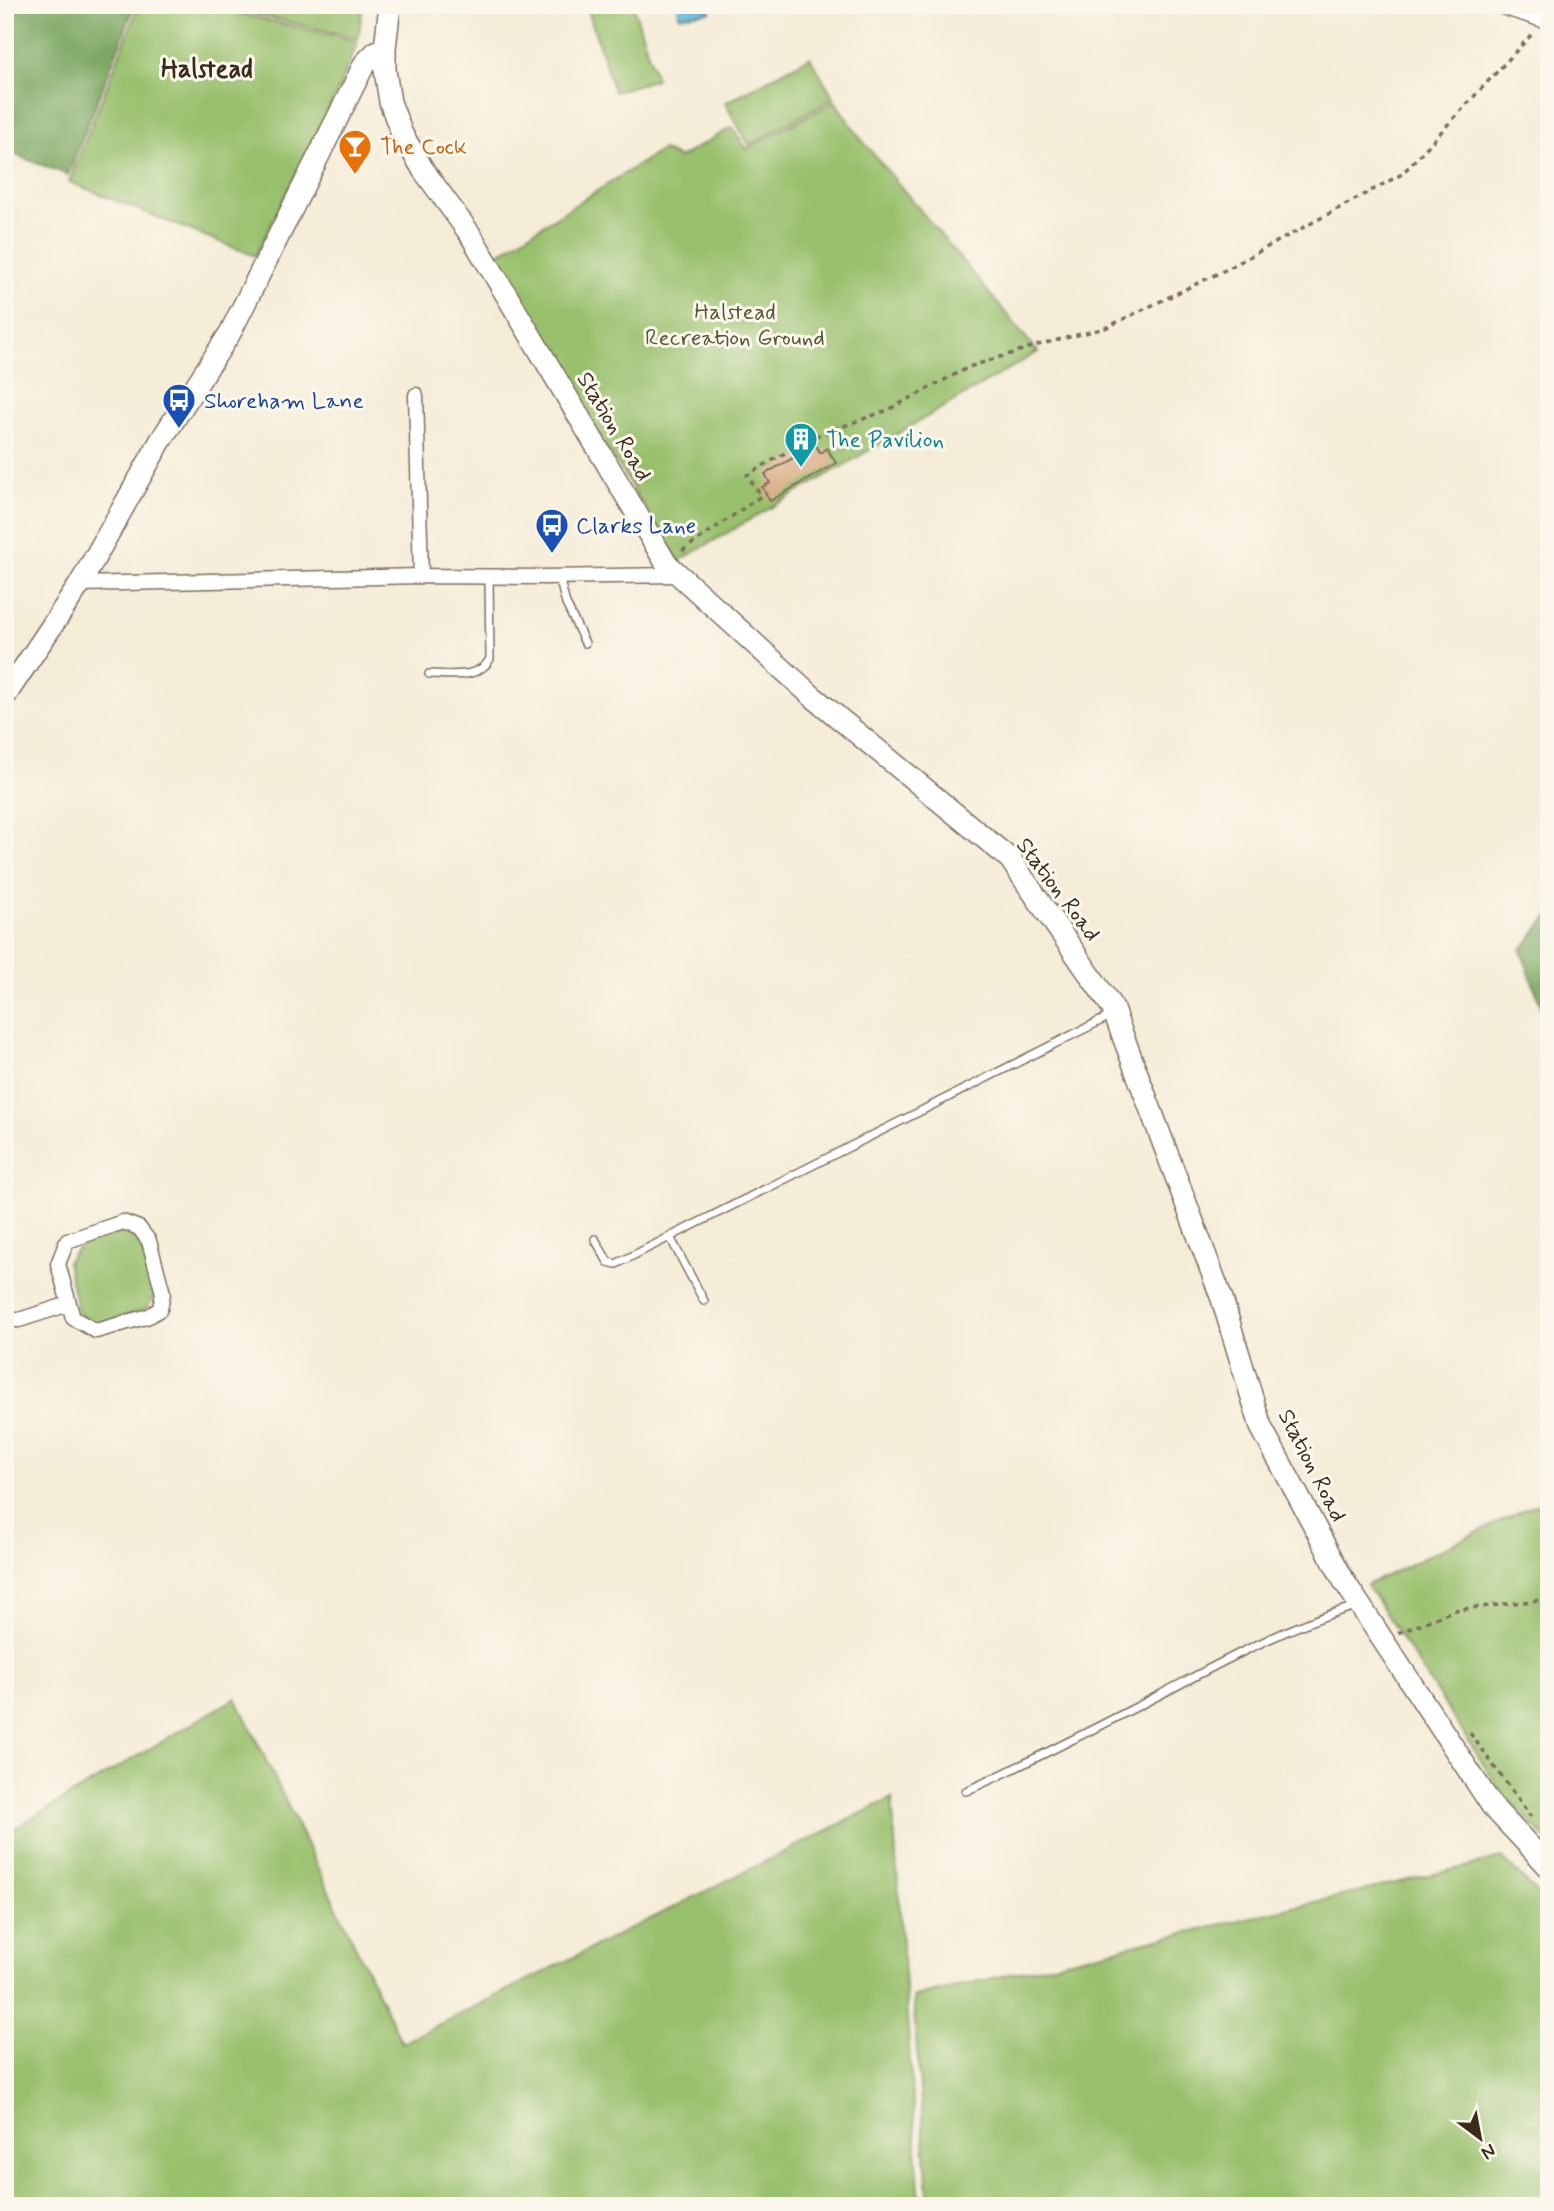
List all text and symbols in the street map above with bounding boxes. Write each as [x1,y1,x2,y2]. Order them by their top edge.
district label: Halstead [161,53,253,87]
bar icon: The Cock [336,127,374,176]
place label: The Cock [380,133,467,163]
park label: Halstead Recreation Ground [645,298,825,354]
street label: Station Road [569,367,658,487]
bus stop icon: Shoreham Lane [160,381,198,430]
place label: Shoreham Lane [204,387,364,417]
building icon: The Pavilion [782,420,820,469]
place label: The Pavilion [826,426,944,456]
bus stop icon: Clarks Lane [533,506,571,555]
place label: Clarks Lane [576,512,696,542]
street label: Station Road [1008,832,1106,948]
street label: Station Road [1270,1404,1352,1527]
north arrow [1446,2102,1516,2172]
text: N [1476,2137,1500,2165]

